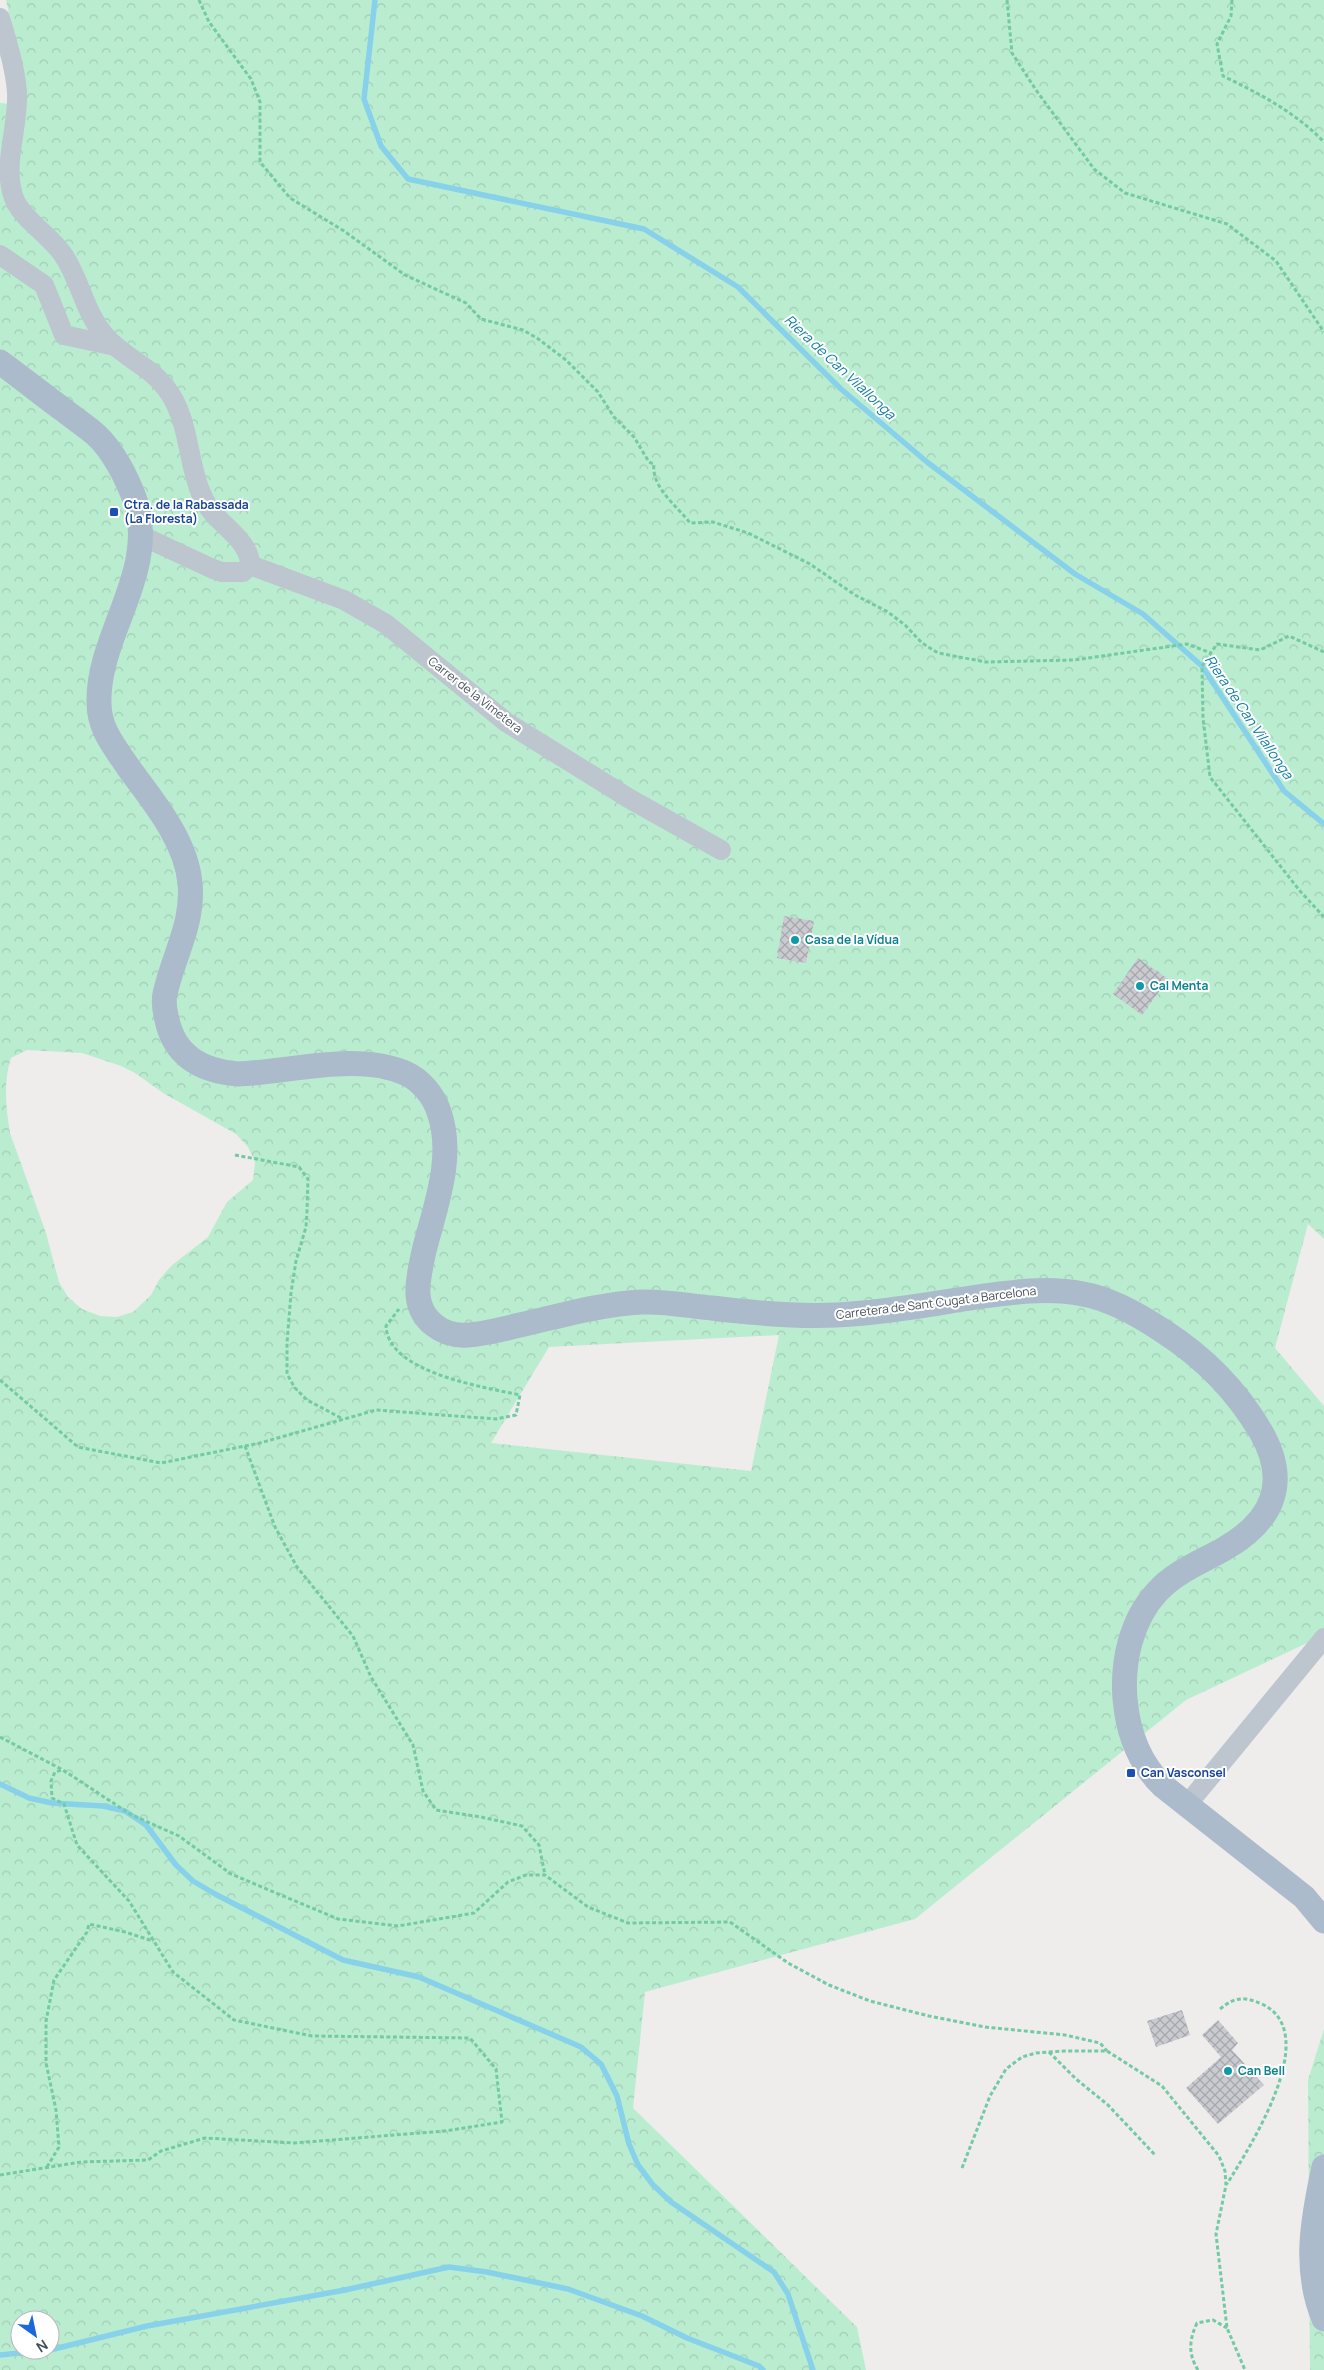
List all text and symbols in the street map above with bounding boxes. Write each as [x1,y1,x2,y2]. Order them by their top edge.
water label: Riera de Can Vilallonga [781,310,901,424]
place label: Ctra. de la Rabassada (La Floresta) [124,496,249,527]
marker: Ctra. de la Rabassada (La Floresta) [108,506,120,518]
water label: Riera de Can Vilallonga [1201,651,1299,783]
street label: Carrer de la Vimetera [425,652,526,737]
place label: Casa de la Vídua [805,931,899,948]
marker: Casa de la Vídua [789,934,801,946]
place label: Cal Menta [1150,977,1209,994]
marker: Cal Menta [1134,980,1146,992]
street label: Carretera de Sant Cugat a Barcelona [835,1282,1037,1323]
place label: Can Vasconsel [1141,1764,1226,1781]
marker: Can Vasconsel [1125,1767,1137,1779]
place label: Can Bell [1238,2062,1285,2079]
marker: Can Bell [1222,2065,1234,2077]
north arrow [10,2310,60,2360]
text: N [33,2336,52,2357]

